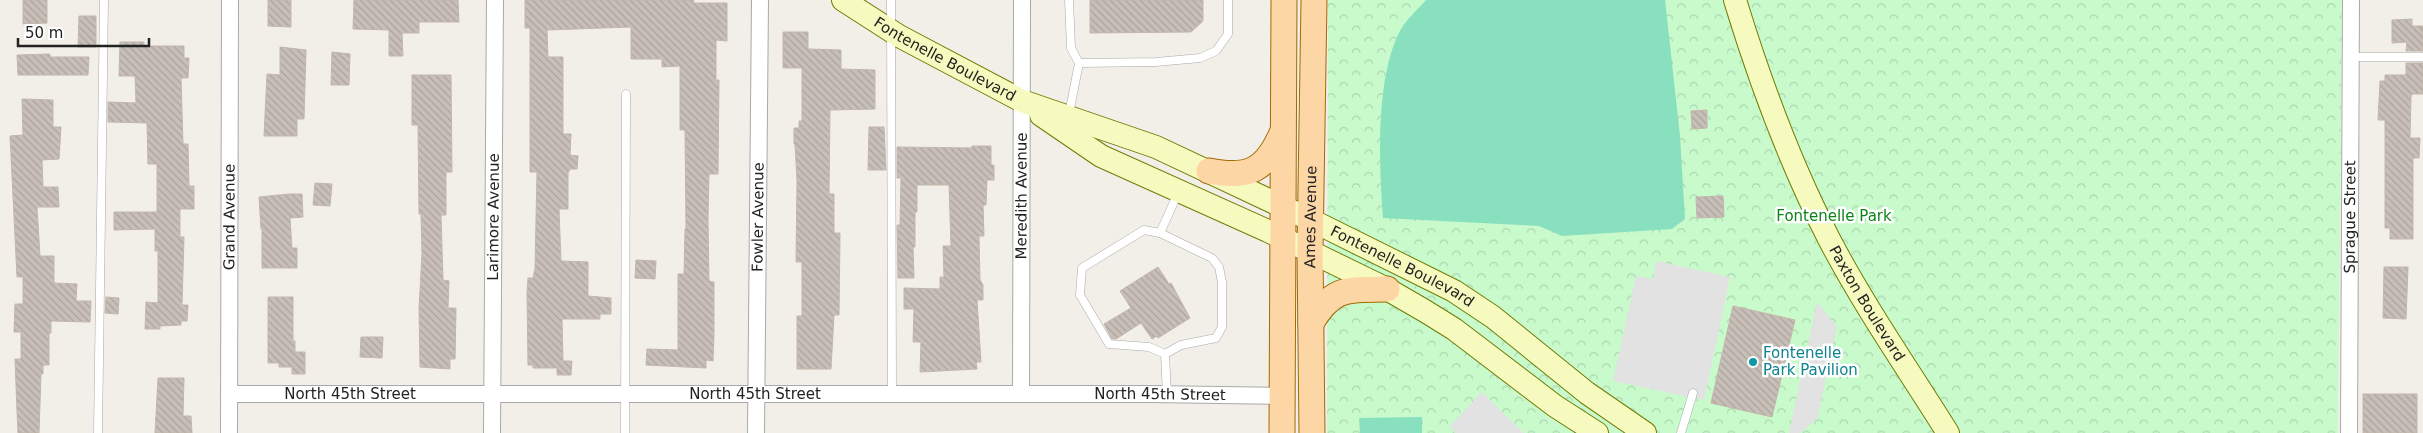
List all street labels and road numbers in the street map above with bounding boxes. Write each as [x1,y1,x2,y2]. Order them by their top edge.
street label: Fontenelle Boulevard [871,13,1019,105]
street label: Meredith Avenue [1012,133,1031,259]
street label: Larimore Avenue [484,153,503,281]
street label: Sprague Street [2341,160,2359,274]
street label: Fowler Avenue [748,162,768,272]
street label: Grand Avenue [220,164,239,270]
street label: Ames Avenue [1301,166,1320,268]
street label: Fontenelle Boulevard [1327,222,1477,311]
street label: Paxton Boulevard [1825,243,1909,365]
street label: North 45th Street [284,385,416,403]
street label: North 45th Street [689,385,821,403]
street label: North 45th Street [1094,385,1226,404]

